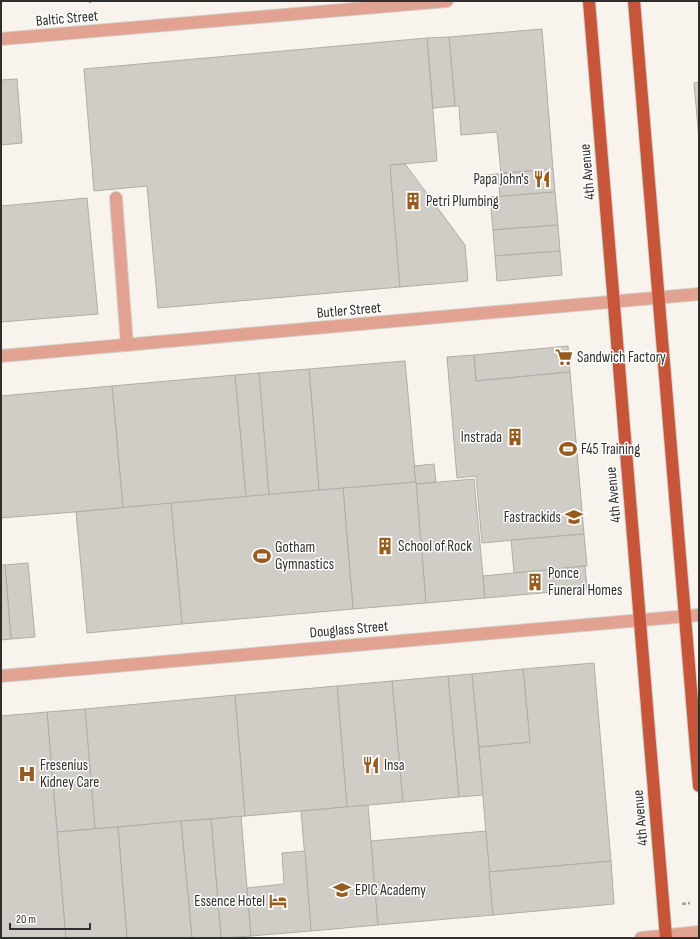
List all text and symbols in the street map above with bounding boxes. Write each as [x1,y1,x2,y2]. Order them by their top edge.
street label: Baltic Street [35,6,100,31]
street label: 4th Avenue [576,143,599,201]
restaurant icon: Papa John's [532,169,552,189]
place label: Papa John's [473,170,529,189]
building icon: Petri Plumbing [403,191,423,211]
place label: Petri Plumbing [426,192,499,211]
street label: Butler Street [316,298,383,323]
supermarket icon: Sandwich Factory [554,347,574,367]
place label: Sandwich Factory [577,348,666,367]
building icon: Instrada [505,427,525,447]
place label: Instrada [461,428,502,447]
sports icon: F45 Training [558,439,578,459]
place label: F45 Training [581,440,640,459]
street label: 4th Avenue [602,466,625,524]
school or university icon: Fastrackids [564,507,584,527]
place label: Fastrackids [504,508,561,527]
building icon: School of Rock [375,536,395,556]
place label: School of Rock [398,537,472,556]
place label: Gotham Gymnastics [275,538,334,574]
sports icon: Gotham Gymnastics [252,546,272,566]
place label: Ponce Funeral Homes [548,564,622,600]
building icon: Ponce Funeral Homes [525,572,545,592]
street label: Douglass Street [309,617,390,642]
restaurant icon: Insa [361,755,381,775]
place label: Fresenius Kidney Care [40,756,99,792]
place label: Insa [384,756,405,775]
hospital icon: Fresenius Kidney Care [17,764,37,784]
street label: 4th Avenue [629,789,652,847]
school or university icon: EPIC Academy [332,880,352,900]
place label: EPIC Academy [355,881,426,900]
hotel icon: Essence Hotel [268,891,288,911]
place label: Essence Hotel [194,892,265,911]
scale bar [10,905,90,931]
text: 20 m [16,912,36,927]

